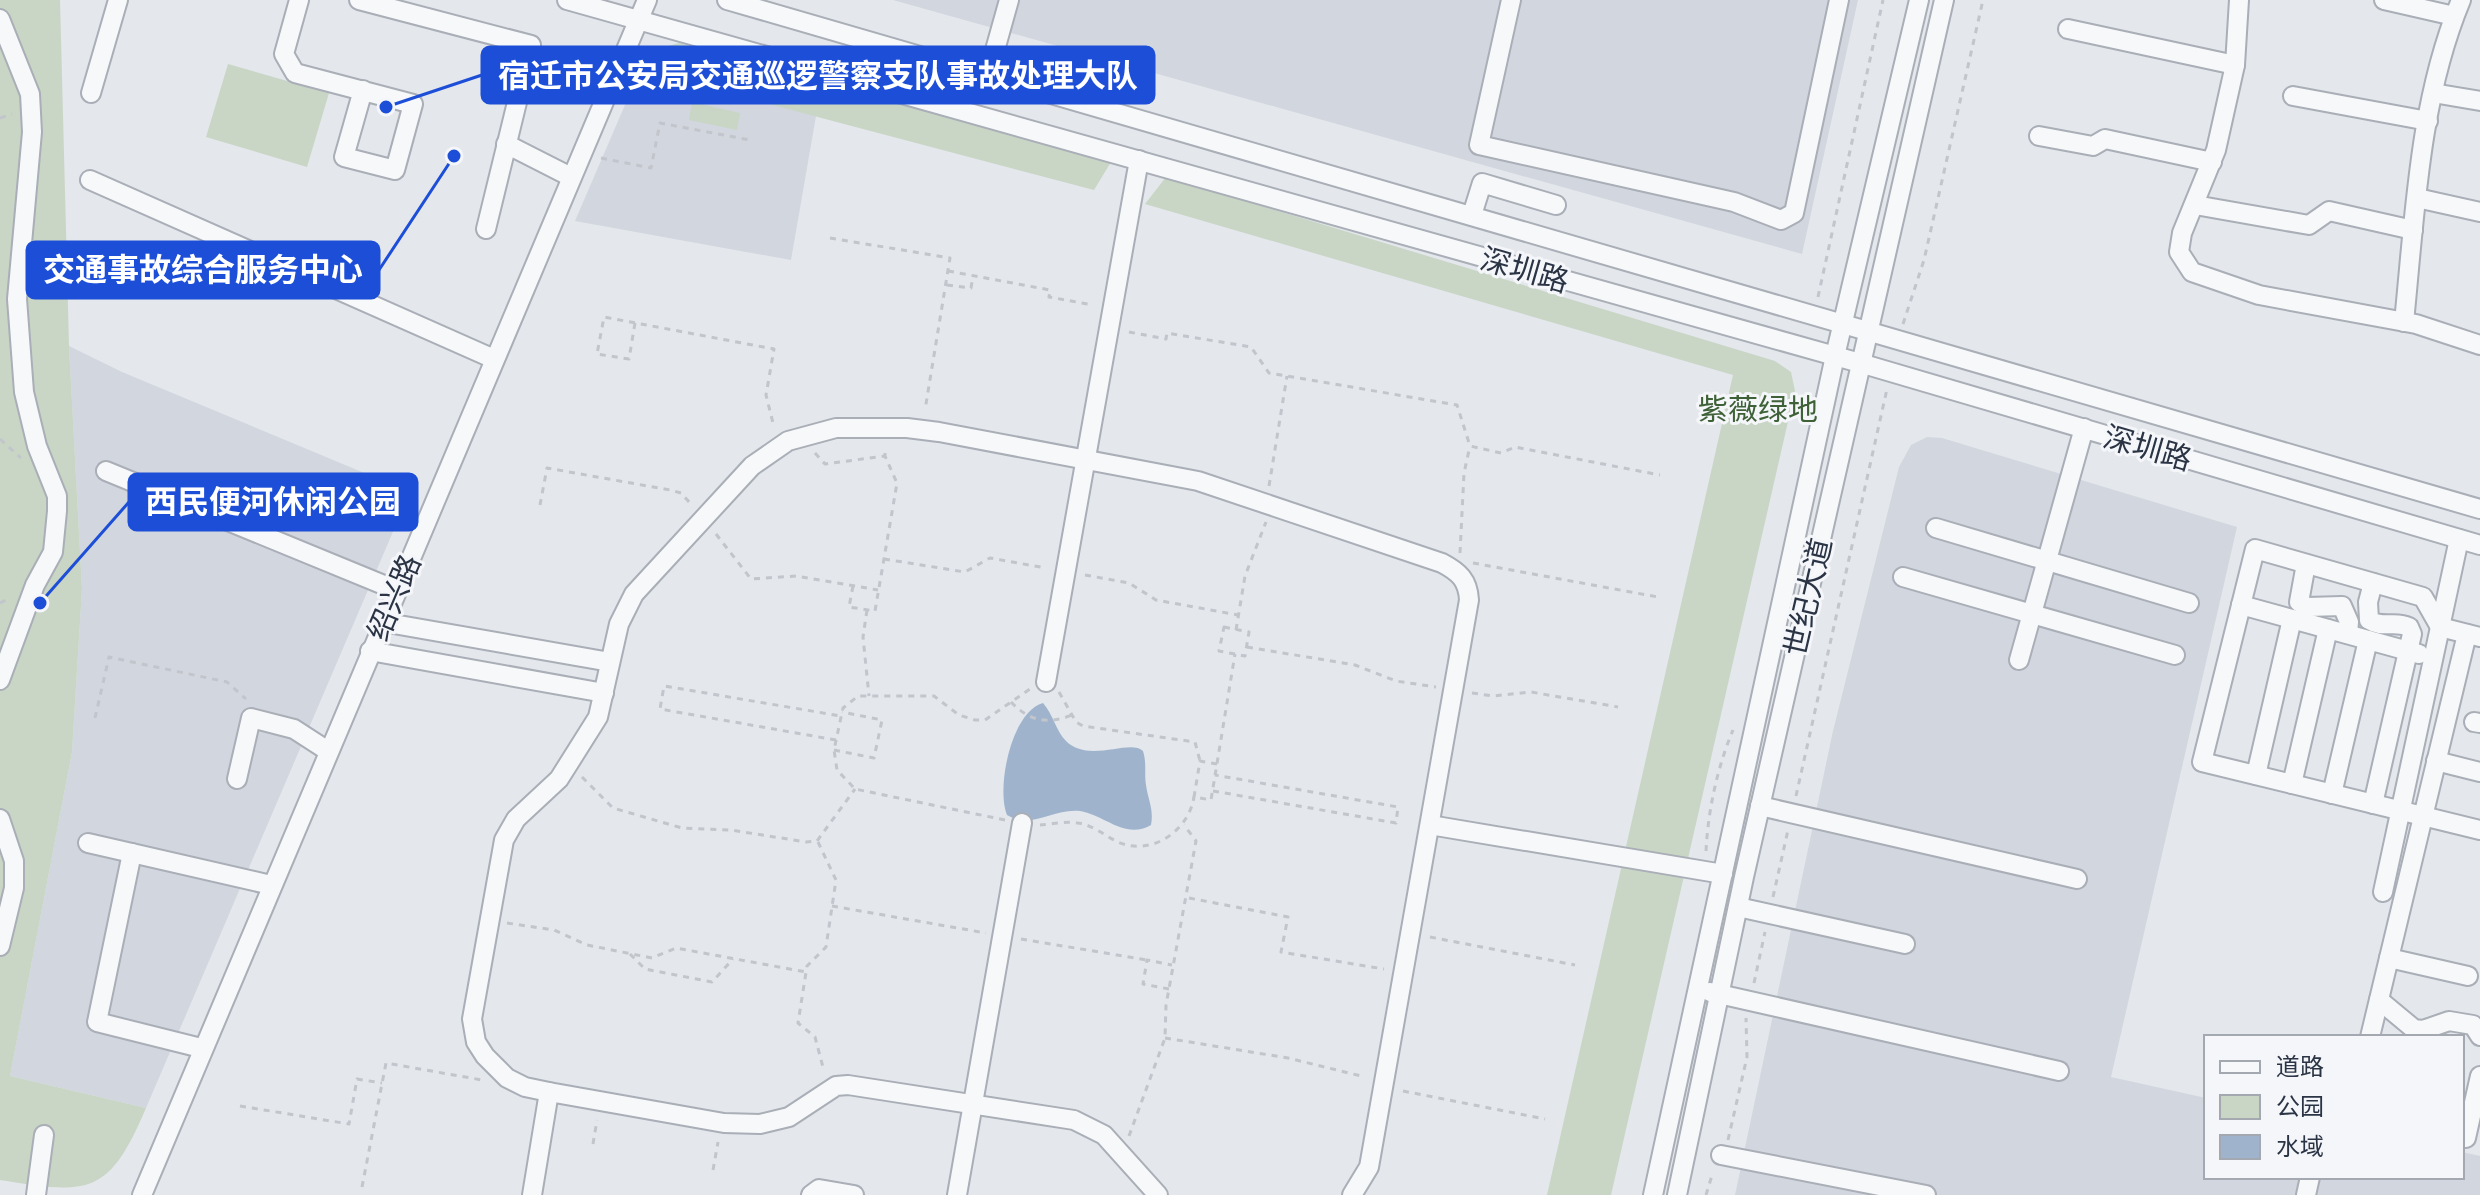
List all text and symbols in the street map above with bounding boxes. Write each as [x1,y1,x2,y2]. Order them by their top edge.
callout: 宿迁市公安局交通巡逻警察支队事故处理大队 [482,47,1154,103]
text: 宿迁市公安局交通巡逻警察支队事故处理大队 [498,54,1138,96]
street label: 深圳路 [1476,238,1574,300]
callout: 交通事故综合服务中心 [27,242,379,298]
text: 交通事故综合服务中心 [43,248,363,290]
park label: 紫薇绿地 [1698,389,1818,428]
street label: 深圳路 [2099,416,2197,478]
callout: 西民便河休闲公园 [129,474,417,530]
text: 西民便河休闲公园 [145,480,401,522]
street label: 世纪大道 [1775,534,1839,660]
street label: 绍兴路 [357,548,429,646]
legend [2204,1035,2464,1179]
text: 道路 [2276,1051,2324,1082]
text: 公园 [2276,1091,2324,1122]
text: 水域 [2276,1131,2324,1162]

